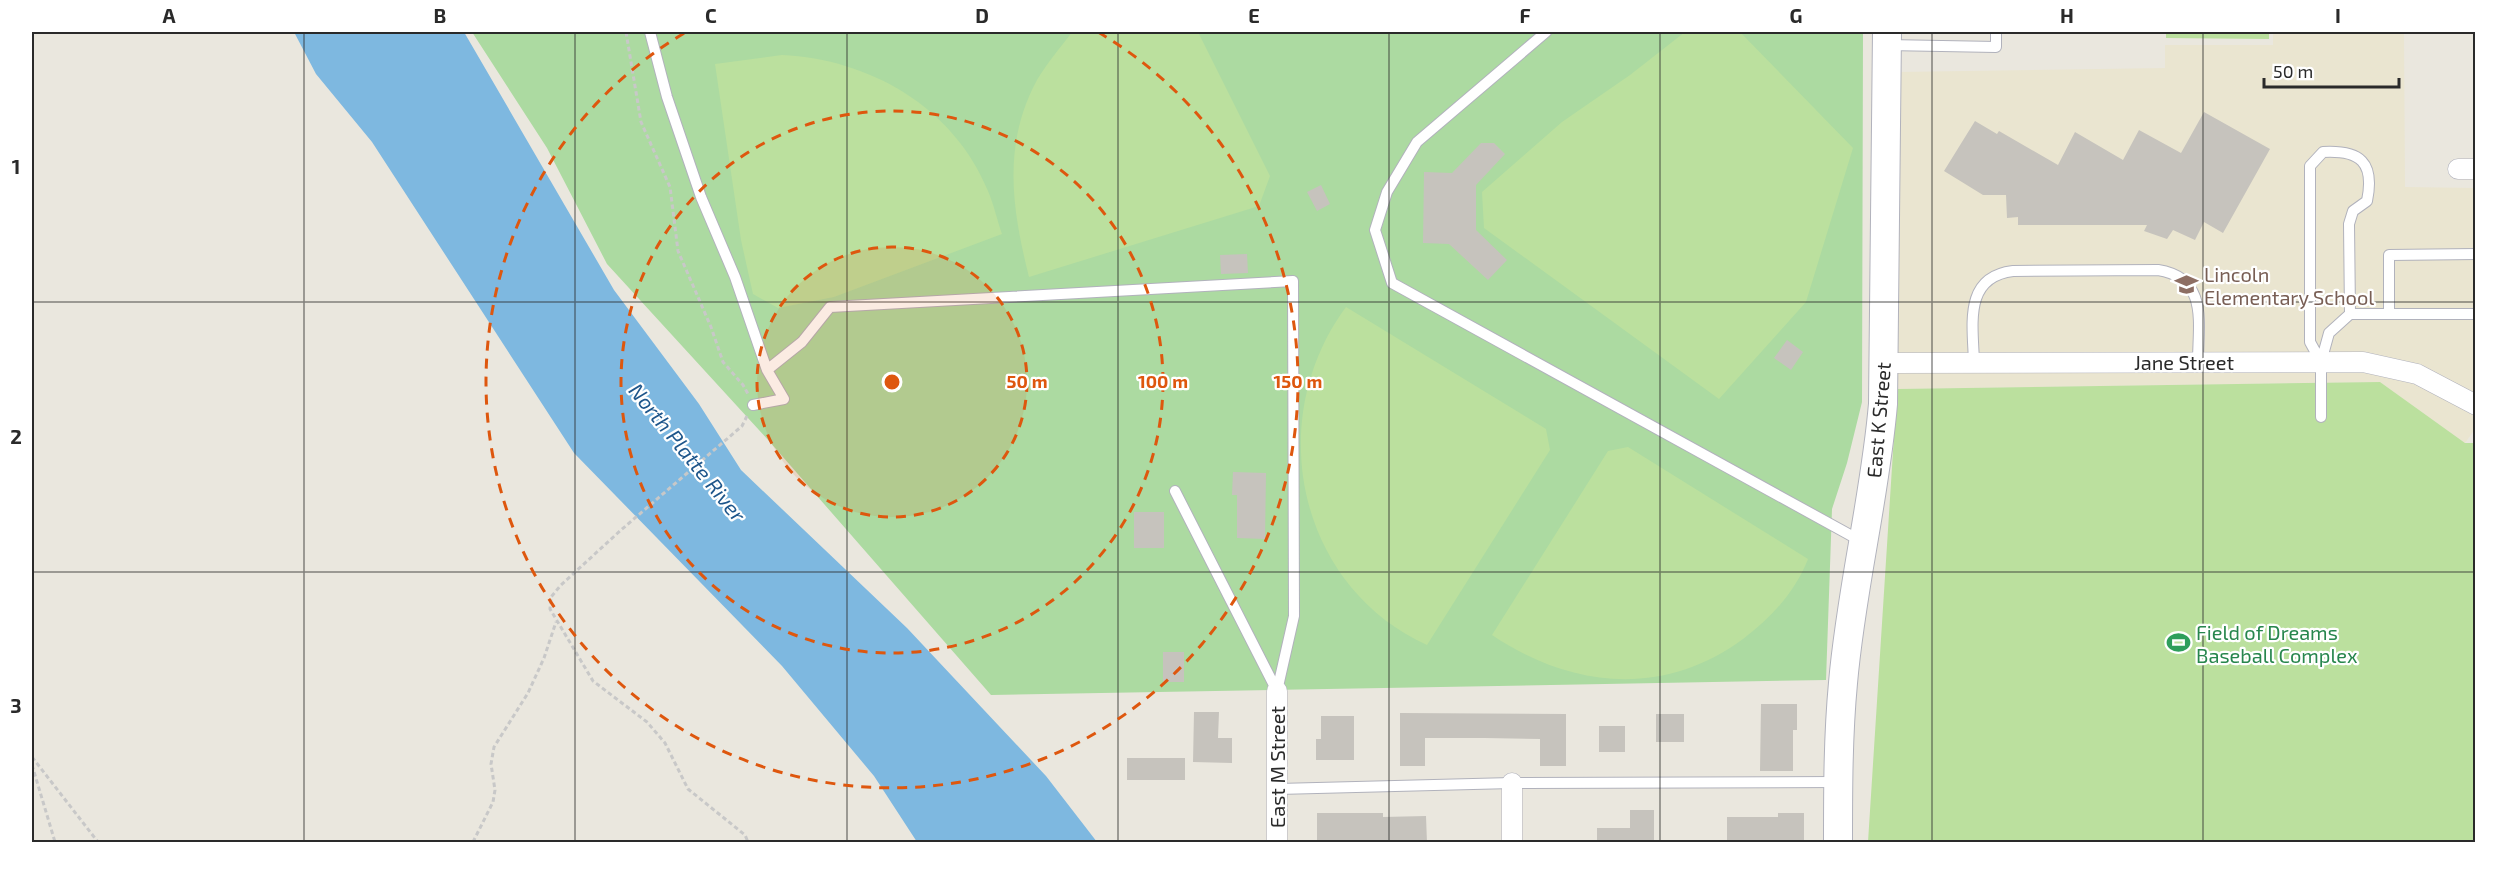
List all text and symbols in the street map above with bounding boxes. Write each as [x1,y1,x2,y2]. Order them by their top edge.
text: A [162,3,176,27]
text: B [434,3,446,27]
text: C [705,3,717,27]
text: D [975,3,989,27]
text: E [1248,3,1260,27]
text: F [1519,3,1531,27]
text: G [1790,3,1802,27]
text: H [2060,3,2074,27]
text: I [2335,3,2341,27]
scale bar [2264,51,2399,89]
text: 50 m [2273,60,2313,82]
text: 1 [12,154,20,178]
place label: Lincoln Elementary School [2204,262,2374,309]
school or university icon: Lincoln Elementary School [2173,272,2199,298]
street label: Jane Street [2134,350,2234,374]
street label: East K Street [1861,361,1895,479]
text: 50 m [1006,370,1048,392]
text: 100 m [1138,370,1188,392]
text: 150 m [1274,370,1322,392]
centre of rings [882,372,902,392]
water label: North Platte River [624,378,752,527]
text: 2 [10,424,22,448]
place label: Field of Dreams Baseball Complex [2196,620,2358,667]
sports icon: Field of Dreams Baseball Complex [2165,630,2191,656]
text: 3 [10,693,22,717]
street label: East M Street [1265,706,1289,828]

